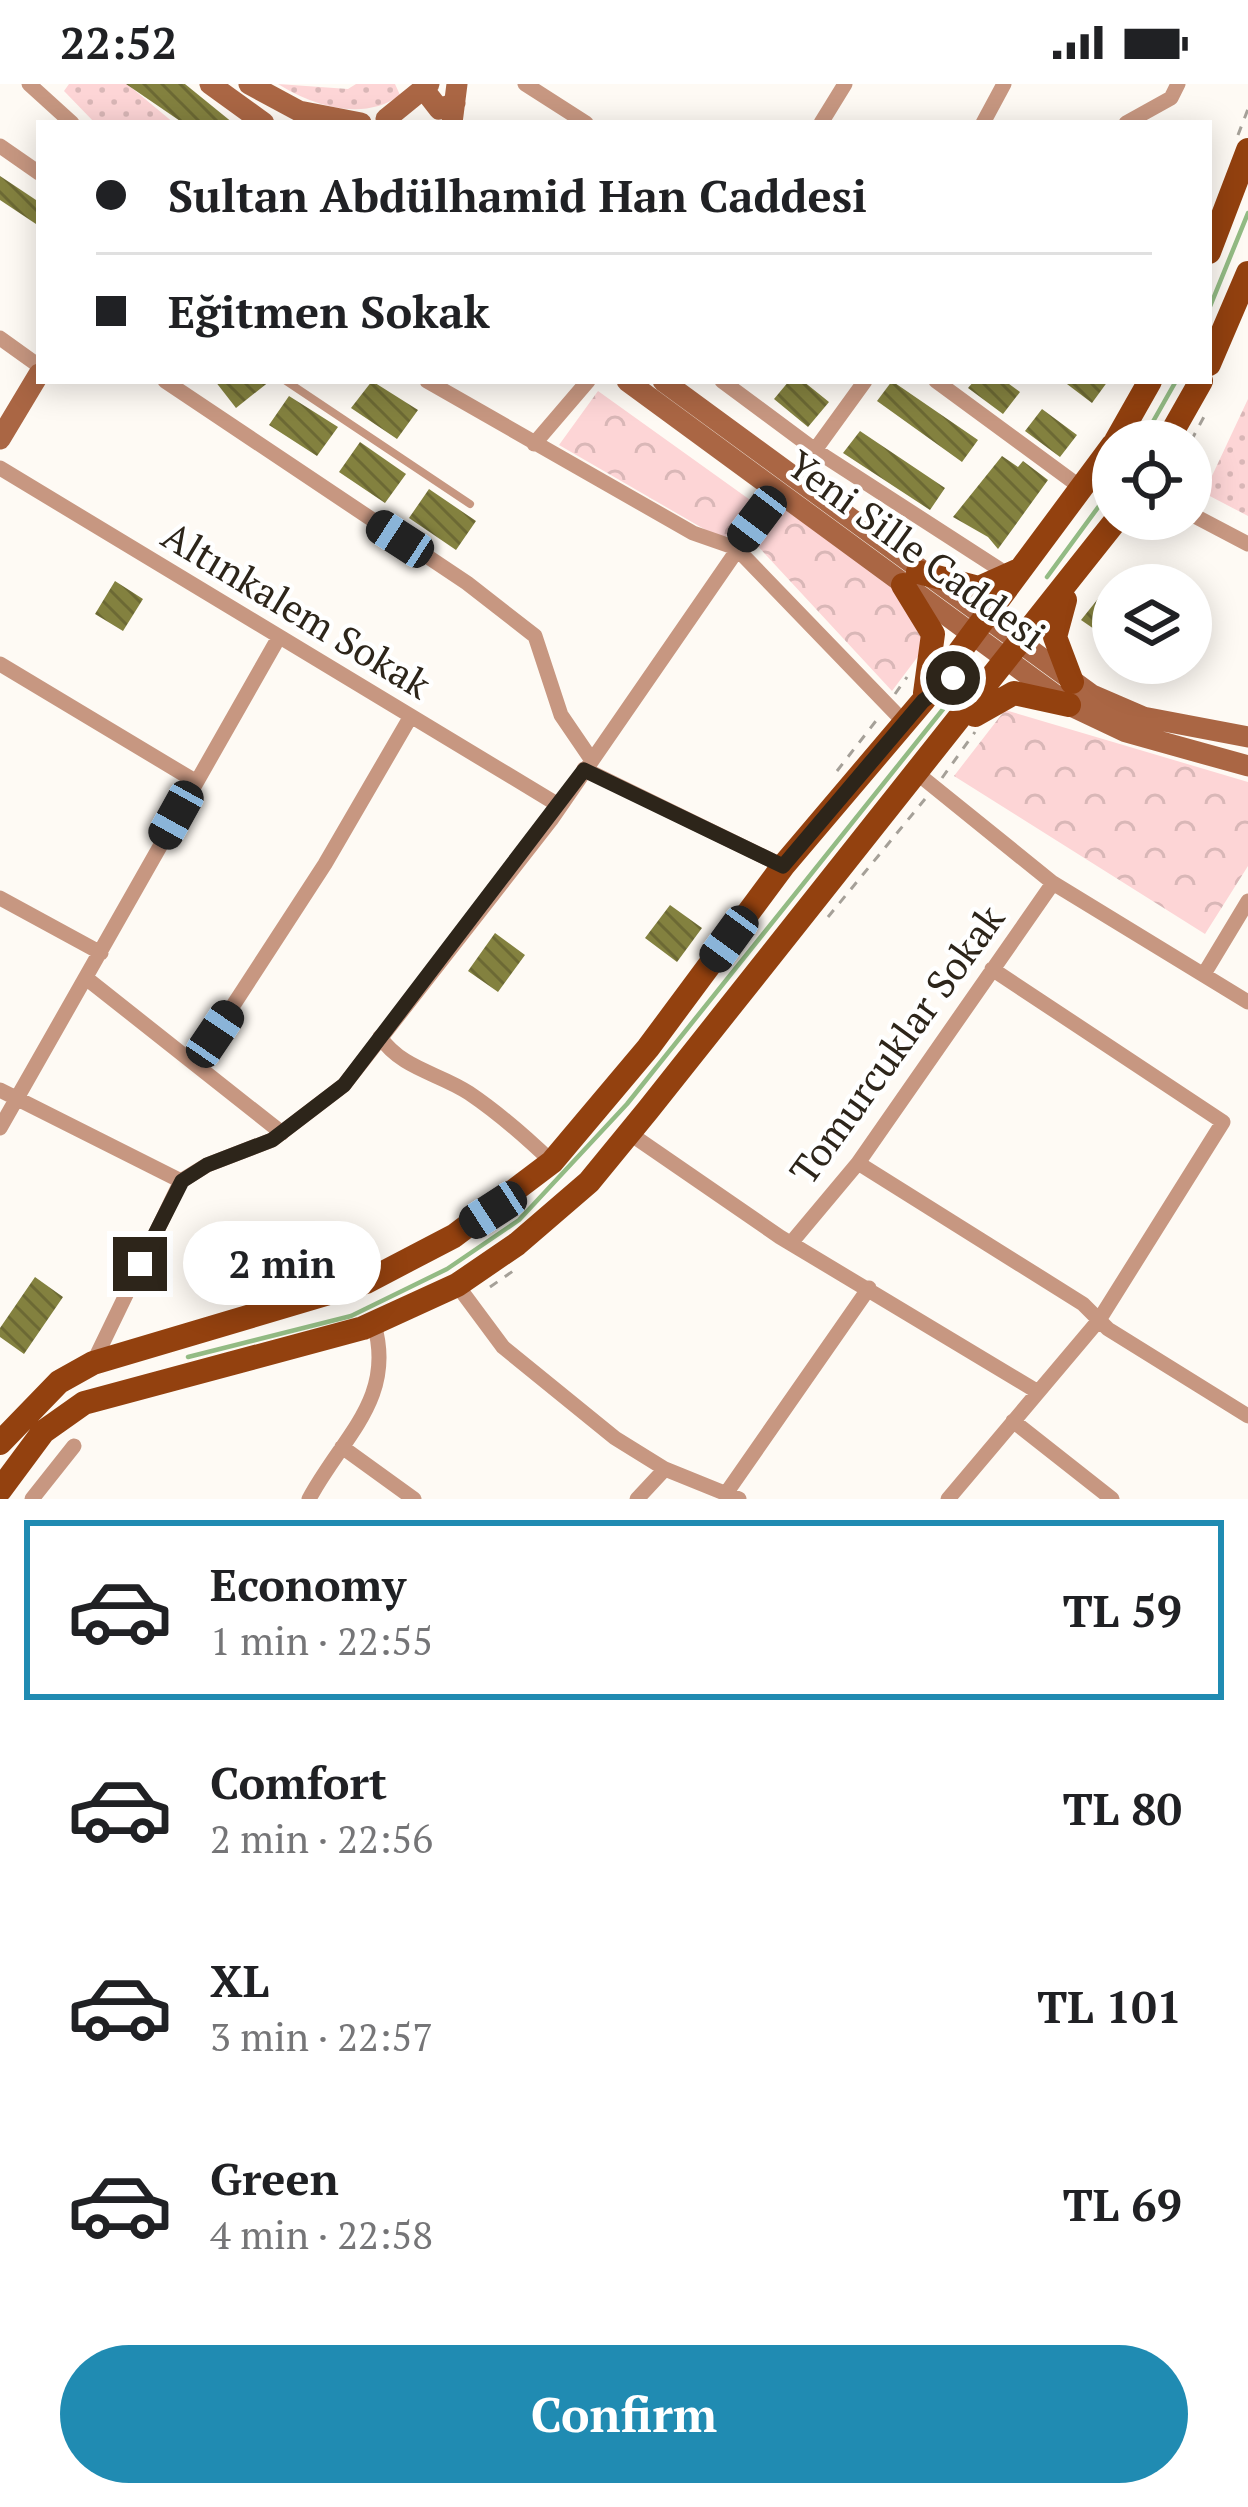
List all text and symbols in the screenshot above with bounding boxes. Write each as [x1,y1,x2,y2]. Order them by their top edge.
text: 22:52 [60,12,177,72]
text: Sultan Abdülhamid Han Caddesi [168,165,867,225]
text: Eğitmen Sokak [168,281,490,341]
map controls [1092,420,1212,684]
button: locate [1092,420,1212,540]
street label: Yeni Sille Caddesi [777,438,1057,660]
car [721,479,793,559]
car [360,504,440,574]
street label: Altınkalem Sokak [153,508,442,710]
button: layers [1092,564,1212,684]
route start [926,651,980,705]
car [143,775,209,855]
street label: Tomurcuklar Sokak [777,893,1015,1194]
car [693,899,765,979]
car [180,994,250,1074]
car [453,1175,533,1245]
callout: 2 min [182,1222,380,1306]
route end [113,1237,167,1291]
text: 2 min [229,1237,335,1289]
text: Economy [210,1554,406,1614]
icon: car [66,1556,174,1664]
text: TL 59 [1063,1580,1182,1640]
text: 1 min · 22:55 [210,1614,433,1666]
text: Comfort [210,1752,387,1812]
icon: car [66,1754,174,1862]
text: TL 80 [1063,1778,1182,1838]
text: 2 min · 22:56 [210,1812,433,1864]
text: XL [210,1950,269,2010]
icon: car [66,1952,174,2060]
text: TL 101 [1037,1976,1182,2036]
text: 3 min · 22:57 [210,2010,433,2062]
text: Green [210,2148,339,2208]
icon: car [66,2150,174,2258]
text: TL 69 [1063,2174,1182,2234]
text: 4 min · 22:58 [210,2208,433,2260]
button: Confirm [60,2345,1188,2483]

